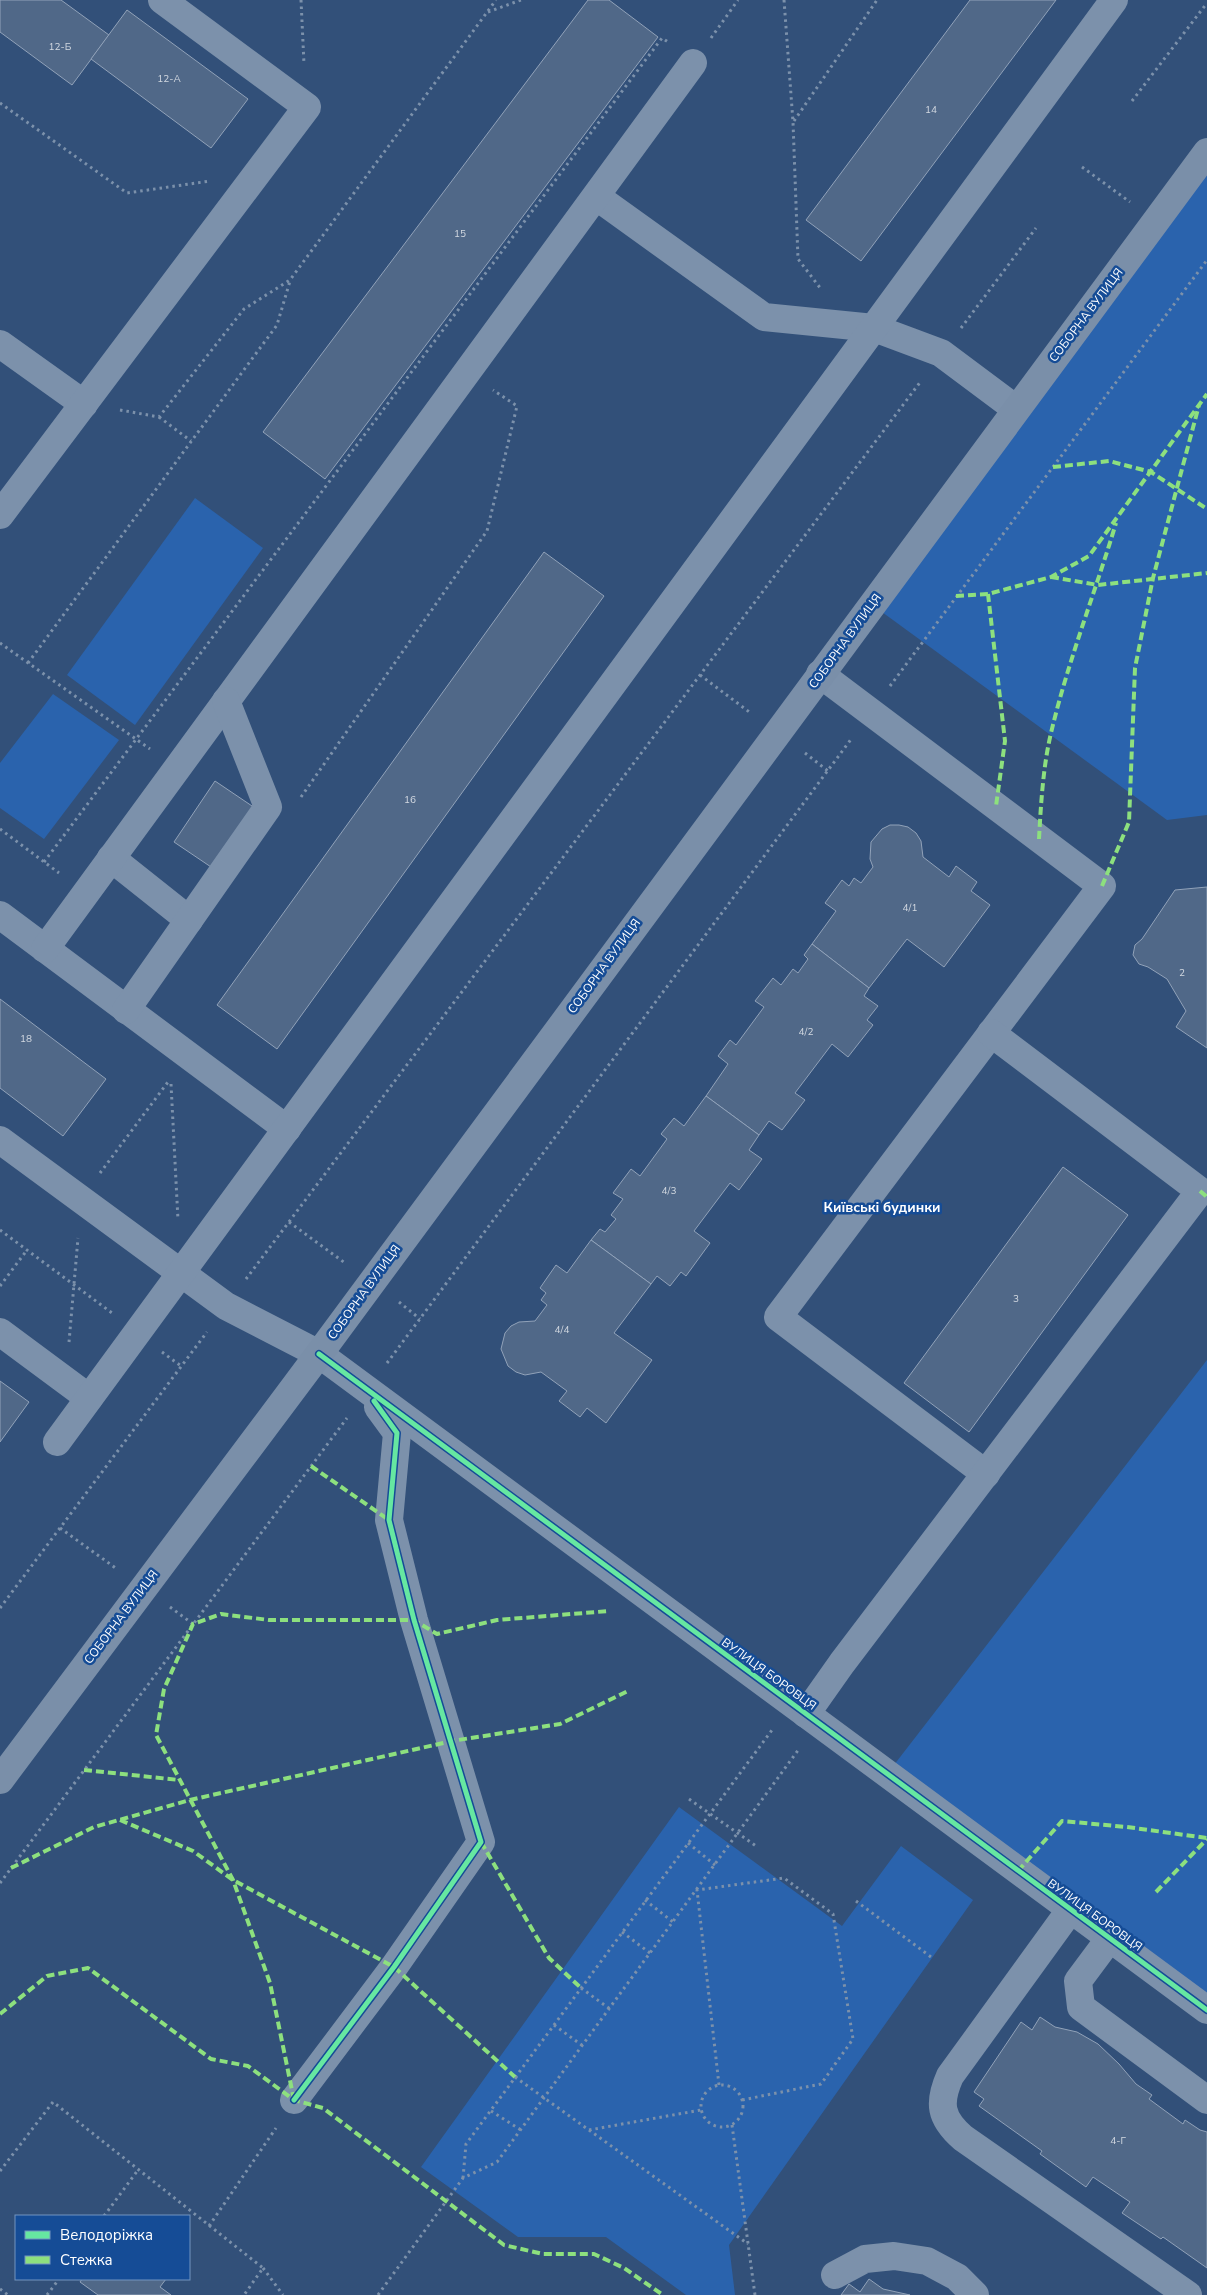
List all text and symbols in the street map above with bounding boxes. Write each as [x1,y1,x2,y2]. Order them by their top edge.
house number: 12-Б [49,40,72,54]
house number: 12-А [157,72,181,86]
house number: 14 [925,103,937,117]
house number: 15 [454,227,466,241]
street label: СОБОРНА ВУЛИЦЯ [1045,265,1127,365]
street label: СОБОРНА ВУЛИЦЯ [805,590,885,692]
house number: 16 [404,793,416,807]
house number: 4/1 [903,901,917,915]
street label: СОБОРНА ВУЛИЦЯ [564,915,644,1017]
house number: 2 [1179,966,1185,980]
house number: 4/2 [799,1025,813,1039]
house number: 18 [20,1032,32,1046]
house number: 4/3 [662,1184,676,1198]
district label: Київські будинки [824,1198,940,1217]
street label: СОБОРНА ВУЛИЦЯ [324,1241,404,1343]
house number: 3 [1013,1292,1019,1306]
house number: 4/4 [555,1323,569,1337]
street label: СОБОРНА ВУЛИЦЯ [80,1567,162,1667]
street label: ВУЛИЦЯ БОРОВЦЯ [718,1634,820,1714]
street label: ВУЛИЦЯ БОРОВЦЯ [1044,1875,1146,1955]
house number: 4-Г [1110,2134,1126,2148]
legend [15,2215,190,2280]
text: Велодоріжка [60,2225,153,2245]
text: Стежка [60,2250,113,2270]

